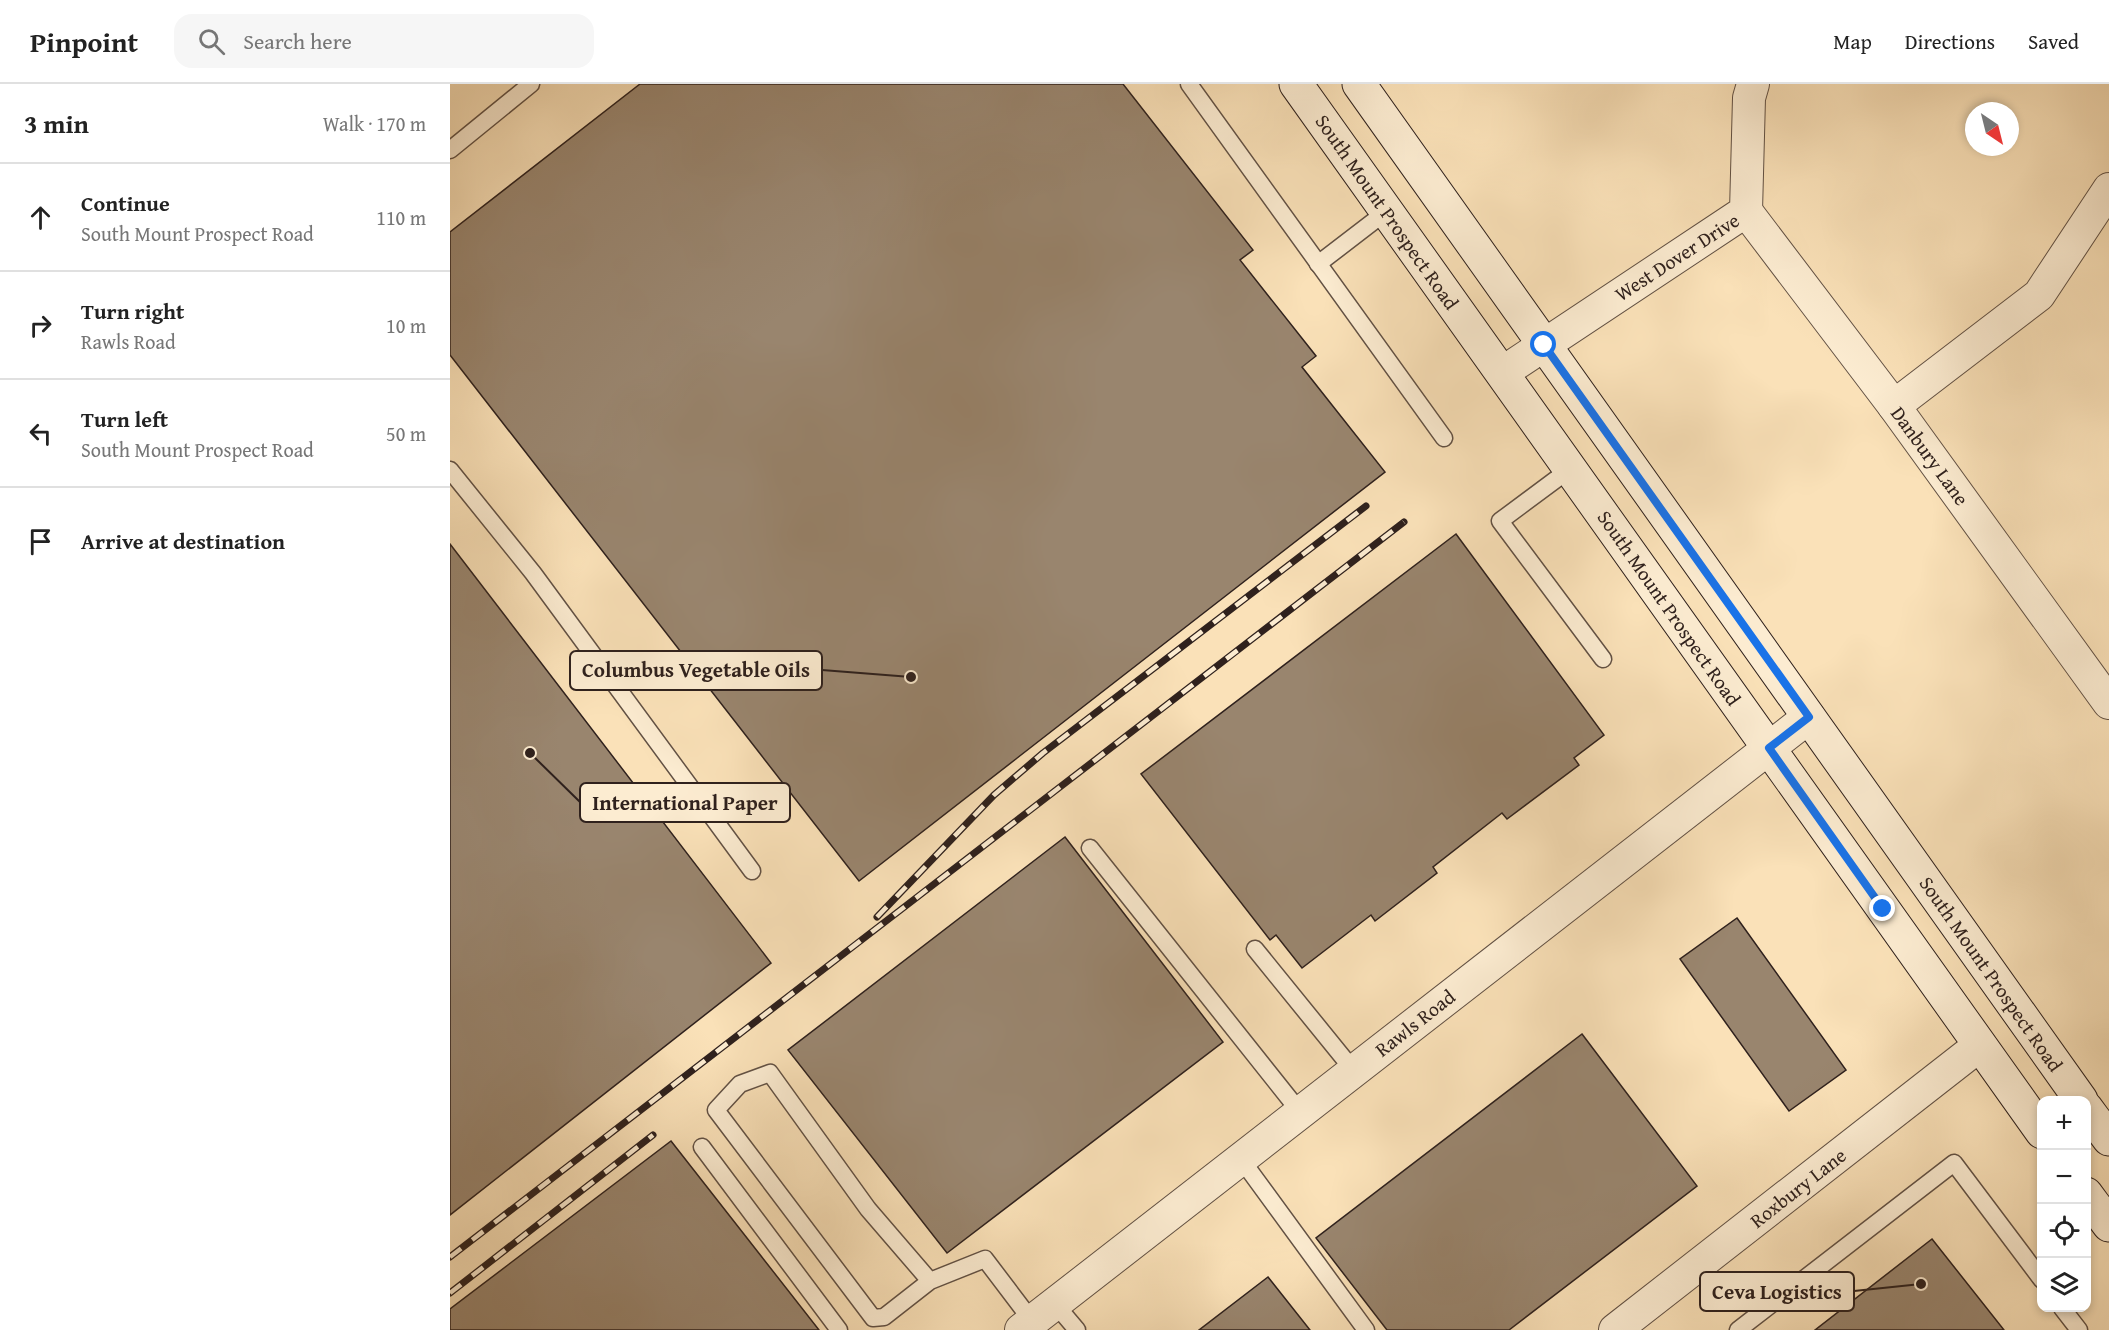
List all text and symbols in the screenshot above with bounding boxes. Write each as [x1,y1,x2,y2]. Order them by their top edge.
search box [174,14,594,68]
text: Pinpoint [30,21,138,62]
icon: search [195,25,228,58]
text: Search here [243,25,352,57]
text: Map [1833,26,1872,57]
text: Directions [1905,26,1995,57]
text: Saved [2028,26,2079,57]
north arrow [1965,102,2019,156]
text: 3 min [24,104,89,143]
street label: South Mount Prospect Road [1309,108,1466,316]
text: Walk · 170 m [323,109,426,138]
text: Continue [81,187,170,219]
icon: ahead [24,201,57,234]
text: 110 m [376,203,426,232]
street label: West Dover Drive [1609,205,1745,308]
text: South Mount Prospect Road [81,219,314,248]
text: Turn right [81,295,184,327]
icon: right [24,309,57,342]
text: 10 m [386,311,426,340]
text: Rawls Road [81,327,176,356]
route start [1530,331,1556,357]
street label: Danbury Lane [1884,400,1976,511]
text: Turn left [81,403,168,435]
icon: left [24,417,57,450]
text: 50 m [386,419,426,448]
text: South Mount Prospect Road [81,435,314,464]
street label: South Mount Prospect Road [1591,504,1748,712]
icon: arrive [24,525,57,558]
text: Arrive at destination [81,525,285,557]
callout: Columbus Vegetable Oils [570,651,822,690]
text: Columbus Vegetable Oils [582,654,810,685]
callout: International Paper [580,783,790,822]
text: International Paper [592,787,778,818]
street label: South Mount Prospect Road [1913,870,2070,1078]
route end [1869,895,1895,921]
street label: Rawls Road [1368,982,1461,1063]
map controls [2037,1096,2091,1312]
button: + [2037,1096,2091,1150]
street label: Roxbury Lane [1743,1141,1852,1234]
button: − [2037,1150,2091,1204]
button: locate [2037,1204,2091,1258]
button: layers [2037,1258,2091,1312]
callout: Ceva Logistics [1700,1272,1854,1311]
text: Ceva Logistics [1712,1276,1842,1307]

